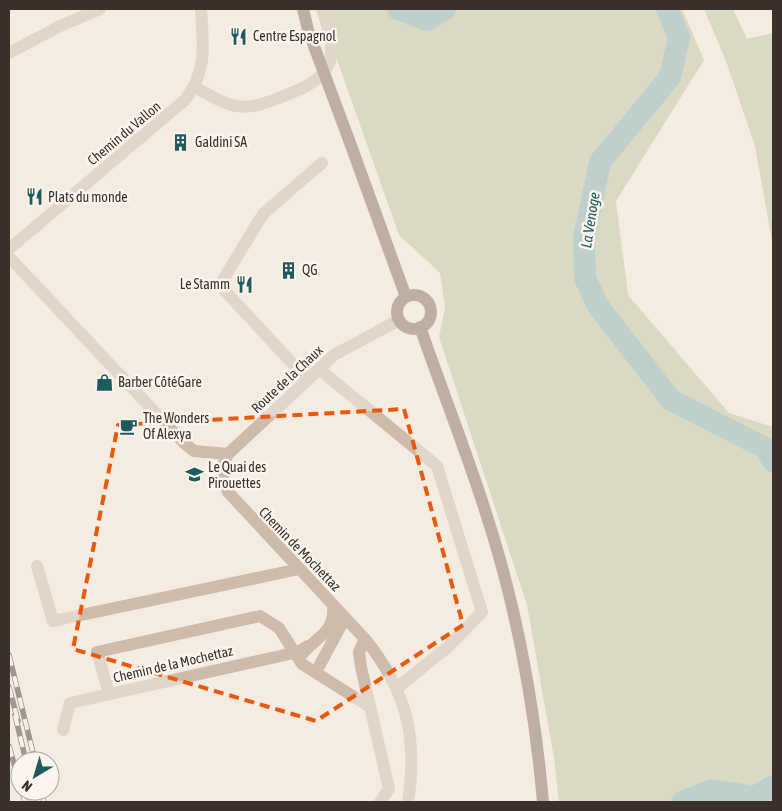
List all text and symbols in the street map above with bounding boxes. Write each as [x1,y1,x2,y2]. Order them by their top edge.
restaurant icon: Centre Espagnol [229,26,249,46]
place label: Centre Espagnol [253,28,336,44]
street label: Chemin du Vallon [84,98,164,168]
building icon: Galdini SA [171,132,191,152]
place label: Galdini SA [195,134,247,150]
restaurant icon: Plats du monde [24,187,44,207]
place label: Plats du monde [48,189,128,205]
water label: La Venoge [577,191,603,249]
building icon: QG [278,260,298,280]
place label: QG [302,262,318,278]
restaurant icon: Le Stamm [234,274,254,294]
place label: Le Stamm [180,276,230,292]
street label: Route de la Chaux [248,342,326,416]
shop icon: Barber CôtéGare [94,372,114,392]
place label: Barber CôtéGare [118,374,202,390]
place label: The Wonders Of Alexya [143,410,209,442]
cafe icon: The Wonders Of Alexya [119,416,139,436]
place label: Le Quai des Pirouettes [208,459,266,491]
school or university icon: Le Quai des Pirouettes [184,465,204,485]
street label: Chemin de Mochettaz [256,504,344,594]
street label: Chemin de la Mochettaz [112,642,234,686]
north arrow [10,751,60,801]
text: N [19,777,35,795]

